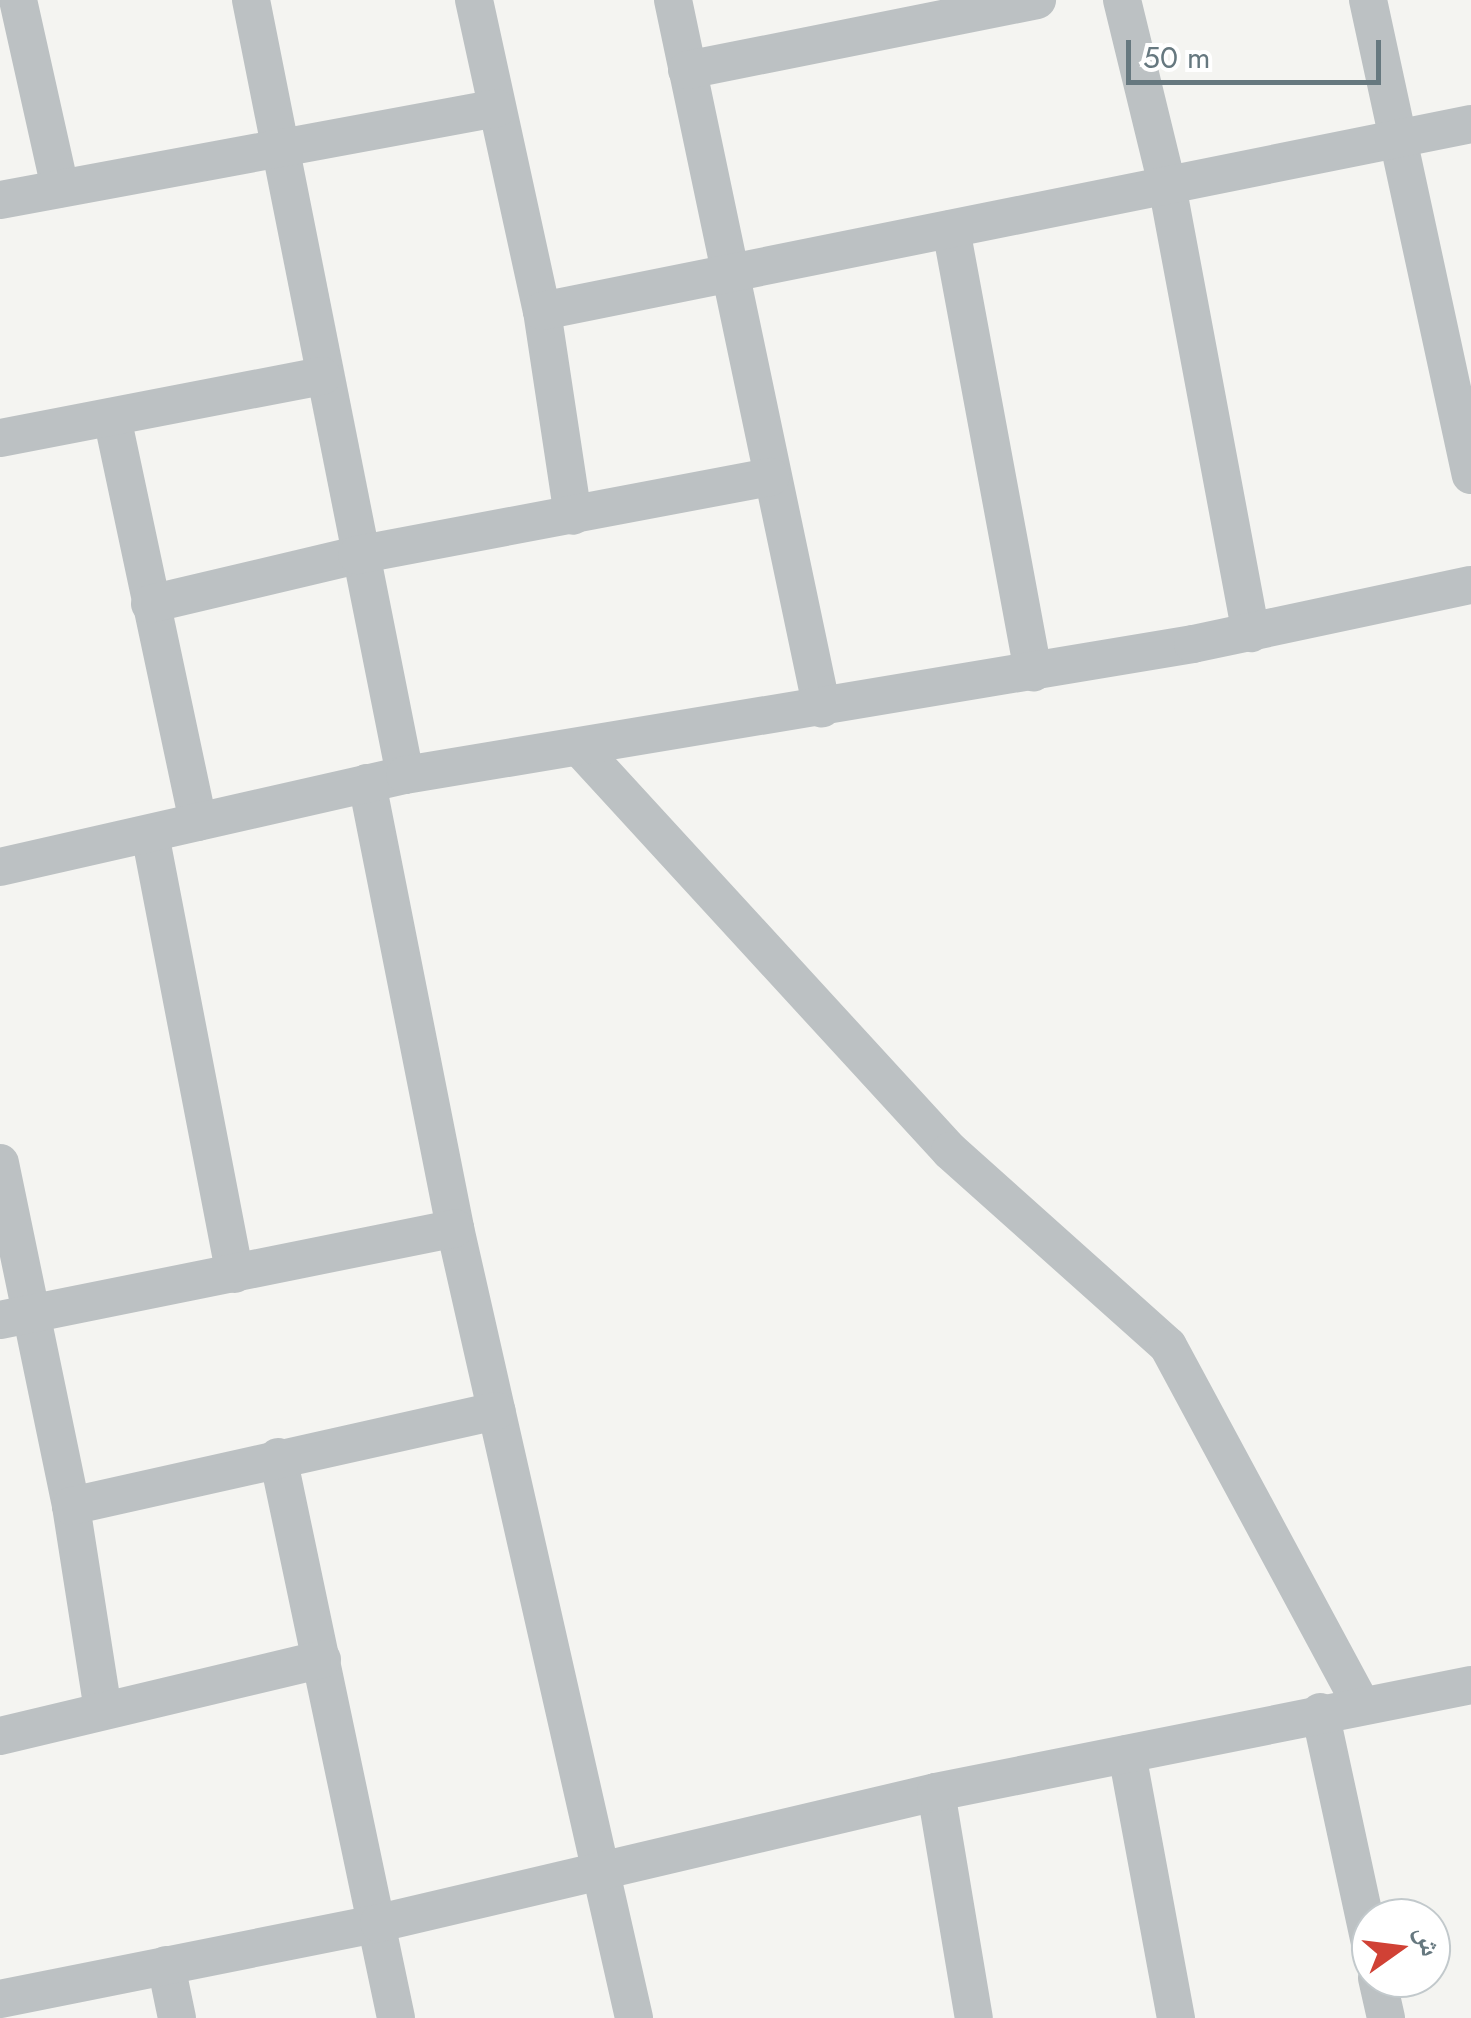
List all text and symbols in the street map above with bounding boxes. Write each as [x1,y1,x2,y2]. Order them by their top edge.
scale bar [1131,20,1386,82]
text: 50 m [1143,36,1210,79]
north arrow [1351,1898,1451,1998]
text: ش [1405,1922,1452,1960]

